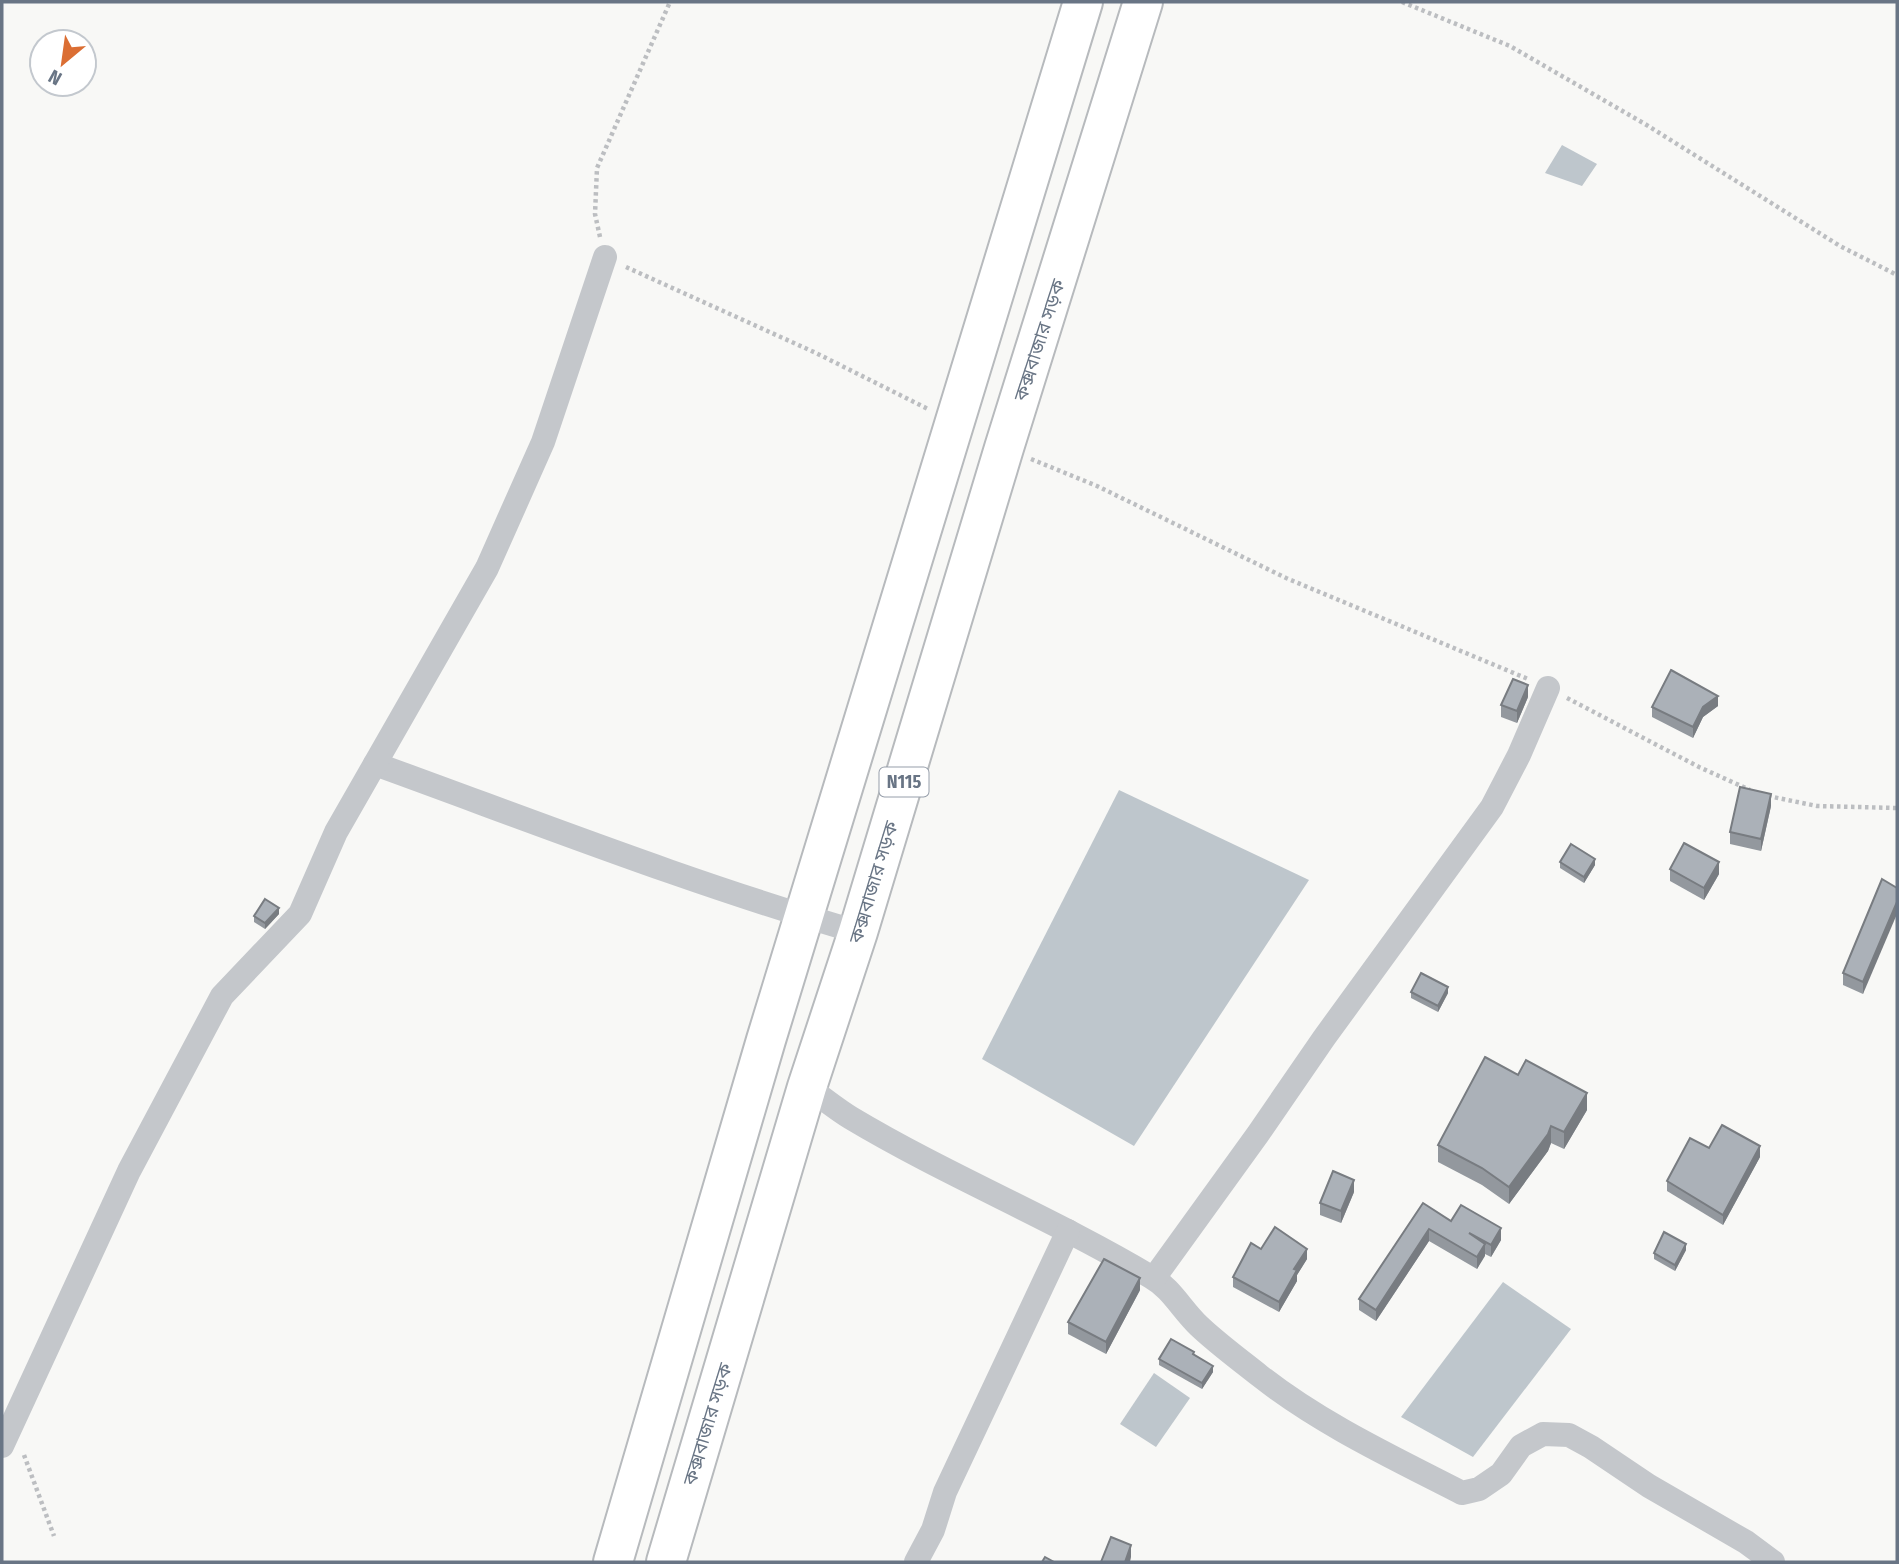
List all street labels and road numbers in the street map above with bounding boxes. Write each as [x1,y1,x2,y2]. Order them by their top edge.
street label: কক্সবাজার সড়ক [1009,276,1070,405]
road number: N115 [880,768,928,796]
street label: কক্সবাজার সড়ক [844,818,903,947]
street label: কক্সবাজার সড়ক [678,1360,737,1489]

